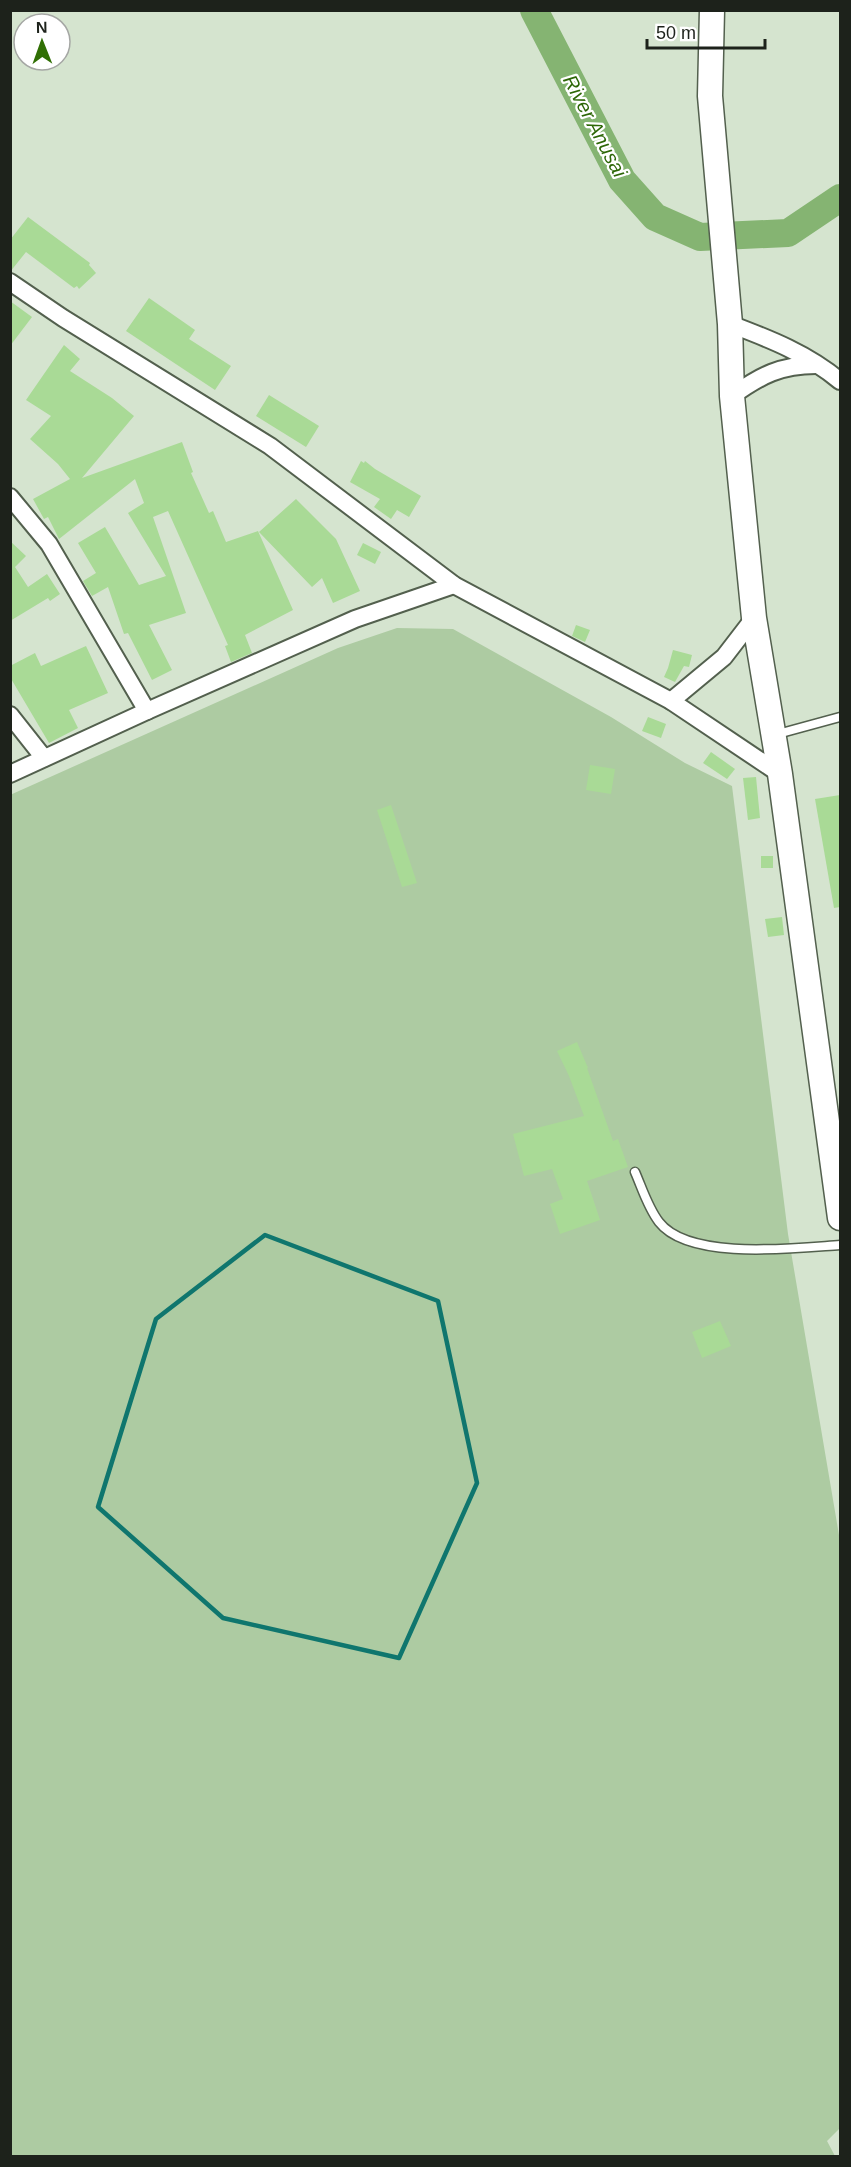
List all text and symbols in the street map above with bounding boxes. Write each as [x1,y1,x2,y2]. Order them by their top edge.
north arrow [12,12,72,72]
scale bar [647,12,766,50]
text: N [36,19,48,36]
text: 50 m [656,23,696,43]
water label: River Anusai [559,71,631,181]

